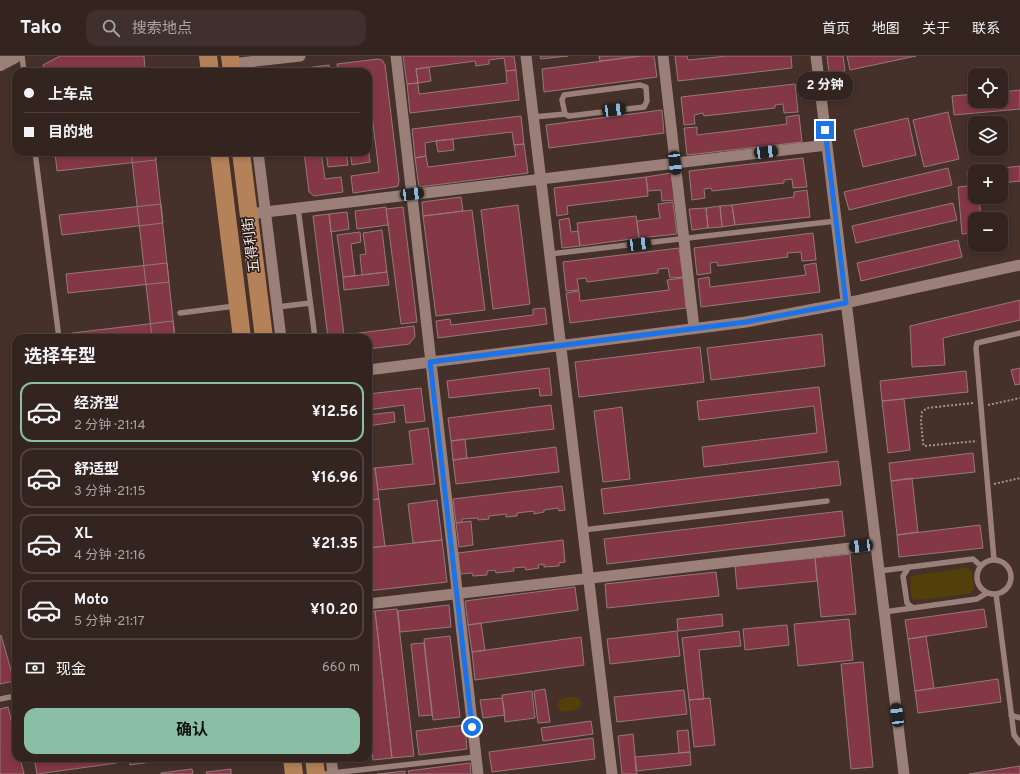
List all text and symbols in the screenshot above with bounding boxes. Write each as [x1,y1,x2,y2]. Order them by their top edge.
search box [86,10,366,46]
text: Tako [20,16,62,40]
icon: search [100,17,122,39]
text: 搜索地点 [132,20,192,39]
text: 首页 [822,21,850,38]
text: 地图 [872,21,900,38]
text: 关于 [922,21,950,38]
text: 联系 [972,21,1000,38]
map controls [968,68,1008,252]
button: locate [968,68,1008,108]
callout: 2 分钟 [797,72,853,100]
text: 2 分钟 [806,78,844,94]
text: 上车点 [48,86,93,105]
car [601,103,627,117]
button: layers [968,116,1008,156]
route end [816,121,834,139]
text: 目的地 [48,124,93,143]
car [753,145,779,159]
car [668,150,682,176]
button: + [968,164,1008,204]
car [399,187,425,201]
button: − [968,212,1008,252]
street label: 五得利街 [240,216,264,274]
car [626,237,652,251]
text: 选择车型 [24,346,96,369]
icon: car [26,394,62,430]
text: 经济型 [74,395,119,414]
text: ¥12.56 [312,403,358,422]
text: 2 分钟 · 21:14 [74,418,146,434]
icon: car [26,460,62,496]
text: 舒适型 [74,461,119,480]
text: ¥16.96 [312,469,358,488]
text: 3 分钟 · 21:15 [74,484,146,500]
text: XL [74,525,92,544]
icon: car [26,526,62,562]
text: ¥21.35 [312,535,358,554]
car [848,539,874,553]
text: 4 分钟 · 21:16 [74,548,146,564]
text: Moto [74,591,109,610]
icon: car [26,592,62,628]
text: ¥10.20 [310,601,358,620]
text: 5 分钟 · 21:17 [74,614,145,630]
icon: cash [24,657,46,679]
text: 660 m [322,660,360,676]
text: 现金 [56,661,86,680]
car [890,702,904,728]
button: 确认 [24,708,360,754]
route start [463,718,481,736]

